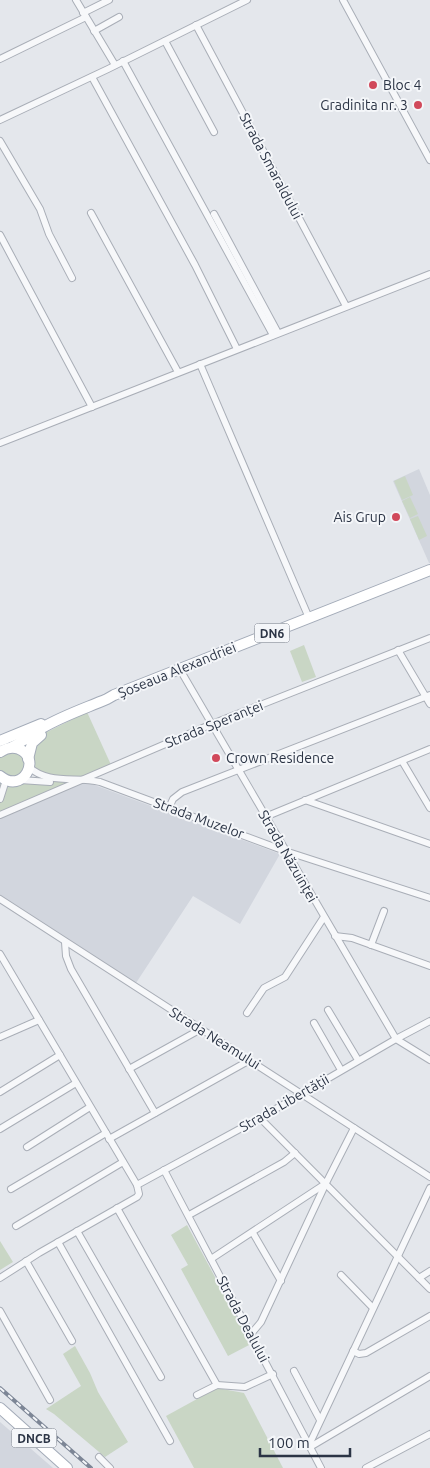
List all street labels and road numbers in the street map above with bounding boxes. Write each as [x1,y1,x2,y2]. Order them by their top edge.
street label: Strada Smaraldului [236,110,306,222]
road number: DN6 [254,624,290,642]
street label: Șoseaua Alexandriei [116,639,238,701]
street label: Strada Speranței [163,697,265,751]
street label: Strada Muzelor [151,794,247,842]
street label: Strada Năzuinței [255,807,321,905]
street label: Strada Neamului [167,1004,263,1072]
street label: Strada Libertății [236,1071,332,1135]
street label: Strada Dealului [214,1273,272,1365]
road number: DNCB [12,1429,56,1448]

